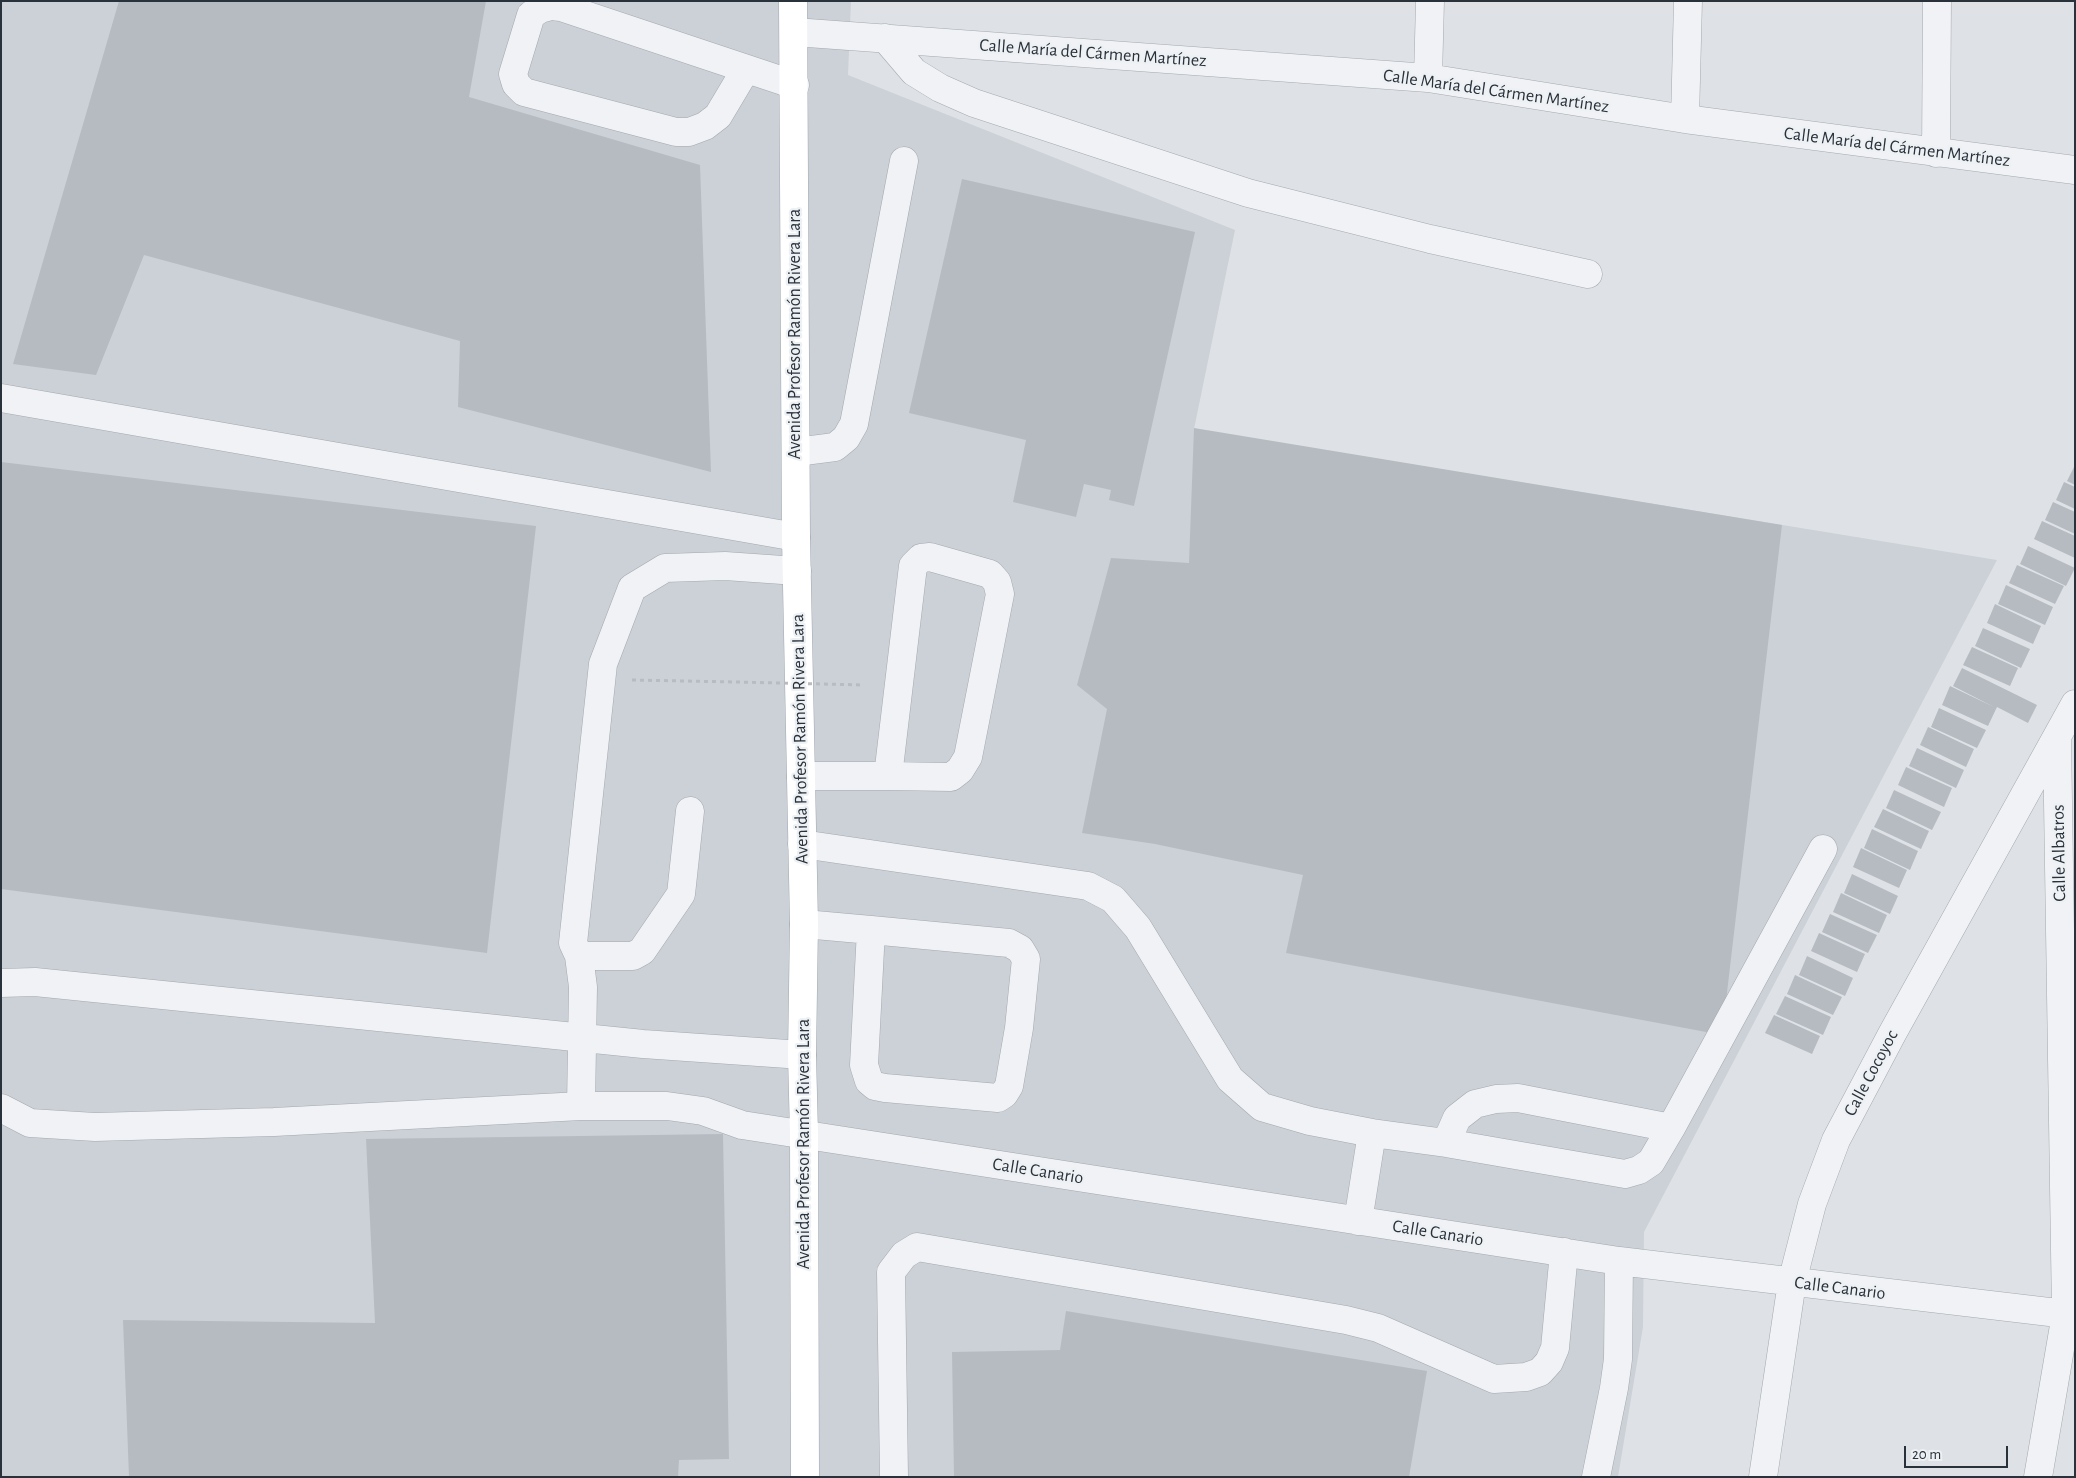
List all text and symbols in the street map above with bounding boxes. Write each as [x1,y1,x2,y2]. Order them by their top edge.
street label: Calle María del Cármen Martínez [979,34,1207,72]
street label: Calle María del Cármen Martínez [1382,64,1610,118]
street label: Calle María del Cármen Martínez [1783,122,2011,172]
street label: Avenida Profesor Ramón Rivera Lara [784,209,806,459]
street label: Avenida Profesor Ramón Rivera Lara [787,614,813,864]
street label: Calle Albatros [2047,804,2071,902]
street label: Avenida Profesor Ramón Rivera Lara [793,1019,815,1269]
street label: Calle Cocoyoc [1839,1026,1903,1120]
street label: Calle Canario [991,1153,1085,1189]
street label: Calle Canario [1391,1215,1485,1251]
street label: Calle Canario [1793,1272,1887,1304]
scale bar [1906,1436,2010,1468]
text: 20 m [1912,1447,1941,1462]

